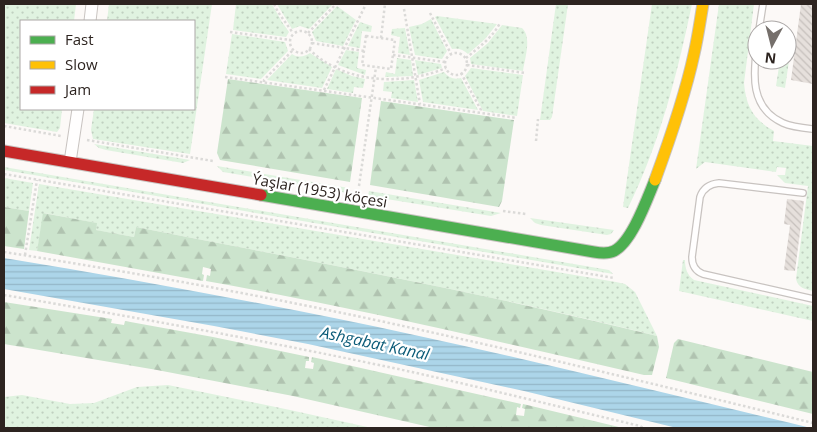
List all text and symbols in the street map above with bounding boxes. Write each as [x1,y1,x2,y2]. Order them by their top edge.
legend [20,20,195,110]
north arrow [747,20,797,70]
text: Fast [65,29,94,49]
text: N [764,48,777,69]
text: Slow [65,54,98,74]
text: Jam [63,79,91,99]
street label: Ýaşlar (1953) köçesi [251,168,389,212]
water label: Ashgabat Kanal [318,321,432,365]

